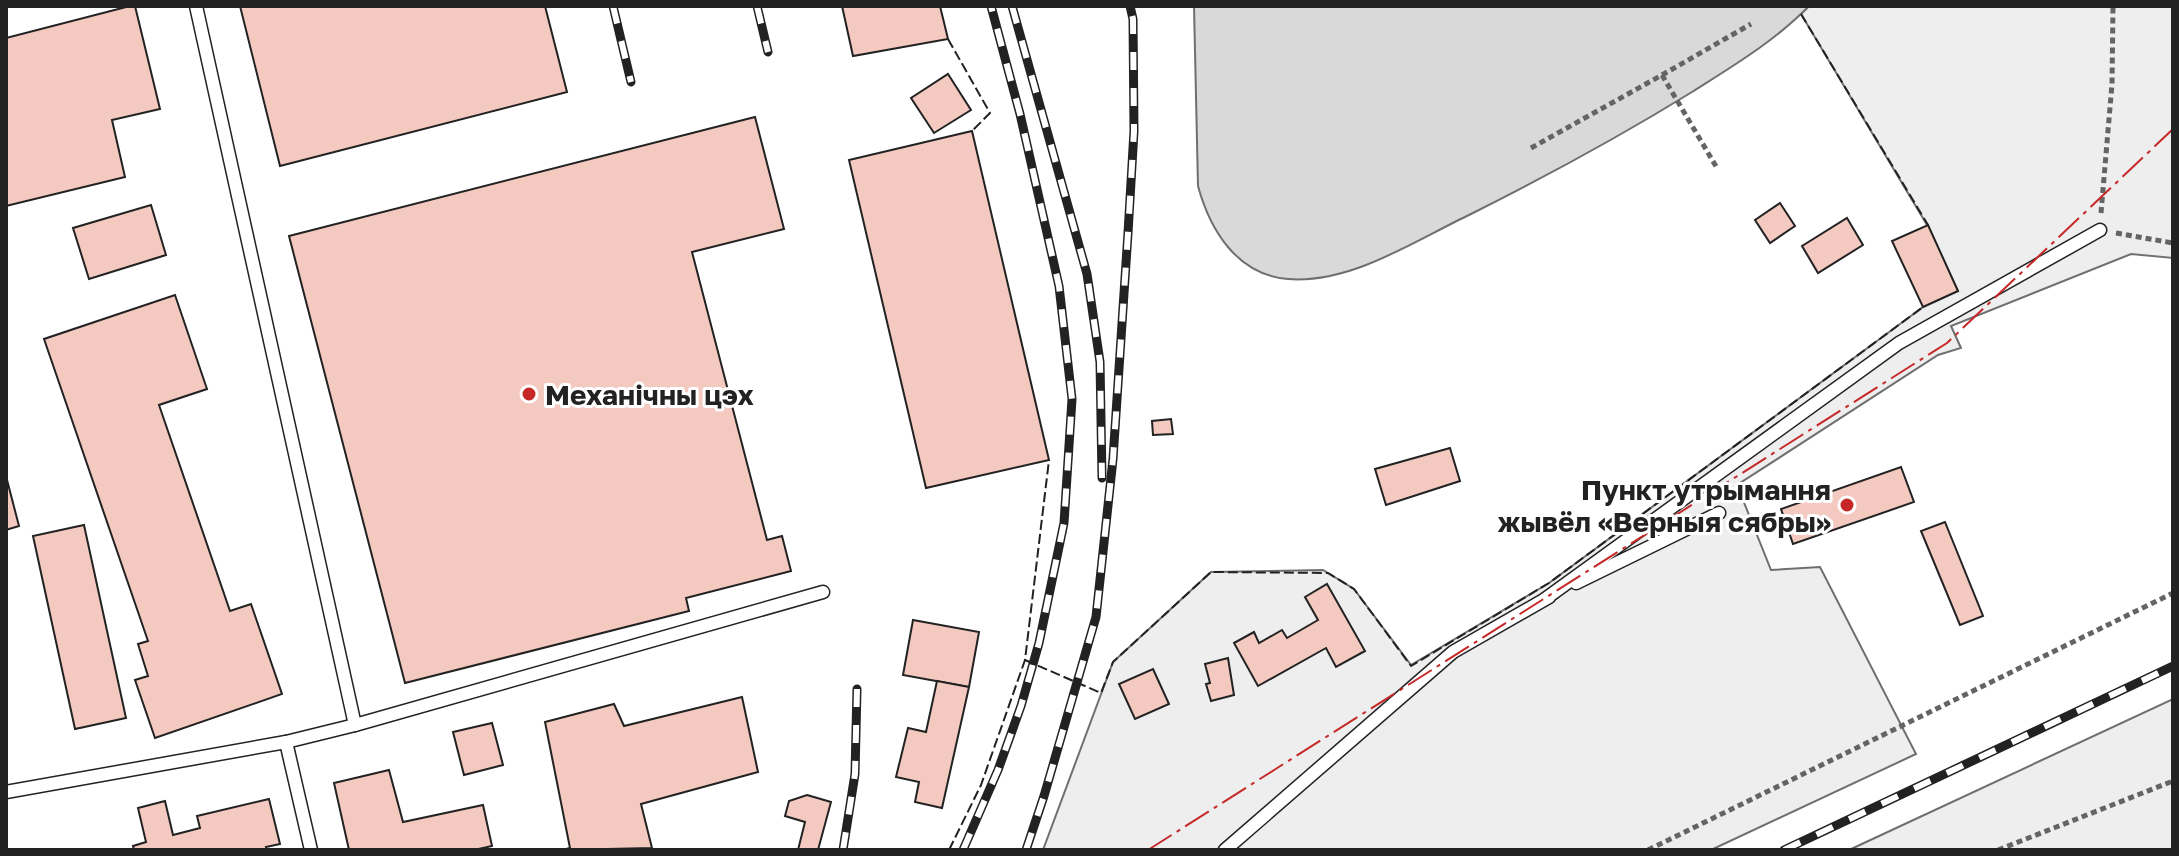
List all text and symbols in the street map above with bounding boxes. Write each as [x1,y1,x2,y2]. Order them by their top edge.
place label: Механічны цэх [545,378,754,411]
marker: Механічны цэх [520,385,538,403]
place label: Пункт утрымання жывёл «Верныя сябры» [1497,473,1831,538]
marker: Пункт утрымання жывёл «Верныя сябры» [1838,496,1856,514]

